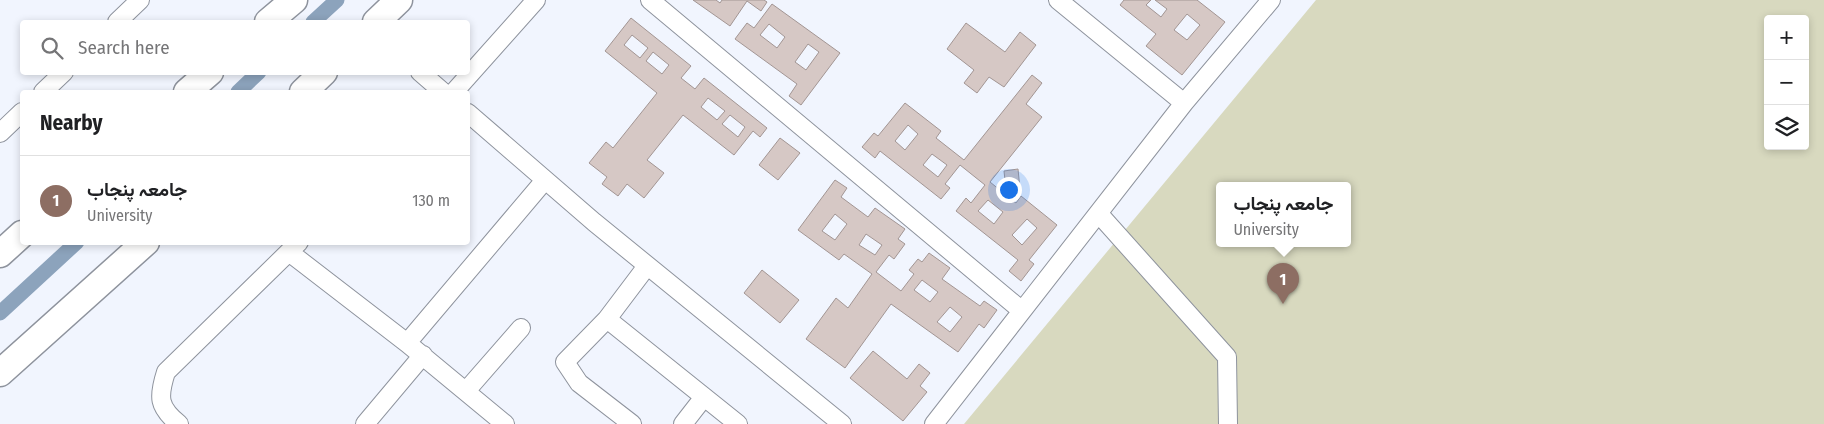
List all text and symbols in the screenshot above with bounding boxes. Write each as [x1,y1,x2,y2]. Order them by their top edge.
map controls [1764,15,1809,150]
button: + [1764,15,1809,60]
search box [20,20,470,75]
icon: search [38,34,66,62]
text: Search here [78,36,170,59]
button: − [1764,60,1809,105]
button: layers [1764,105,1809,150]
text: Nearby [40,110,102,136]
your location [996,177,1022,203]
text: جامعہ پنجاب [87,178,187,201]
popup [1216,182,1351,247]
text: 1 [53,191,59,210]
text: 130 m [412,191,450,210]
text: جامعہ پنجاب [1233,192,1334,215]
text: University [87,206,152,225]
text: University [1233,220,1299,239]
pin: 1 [1267,263,1299,304]

